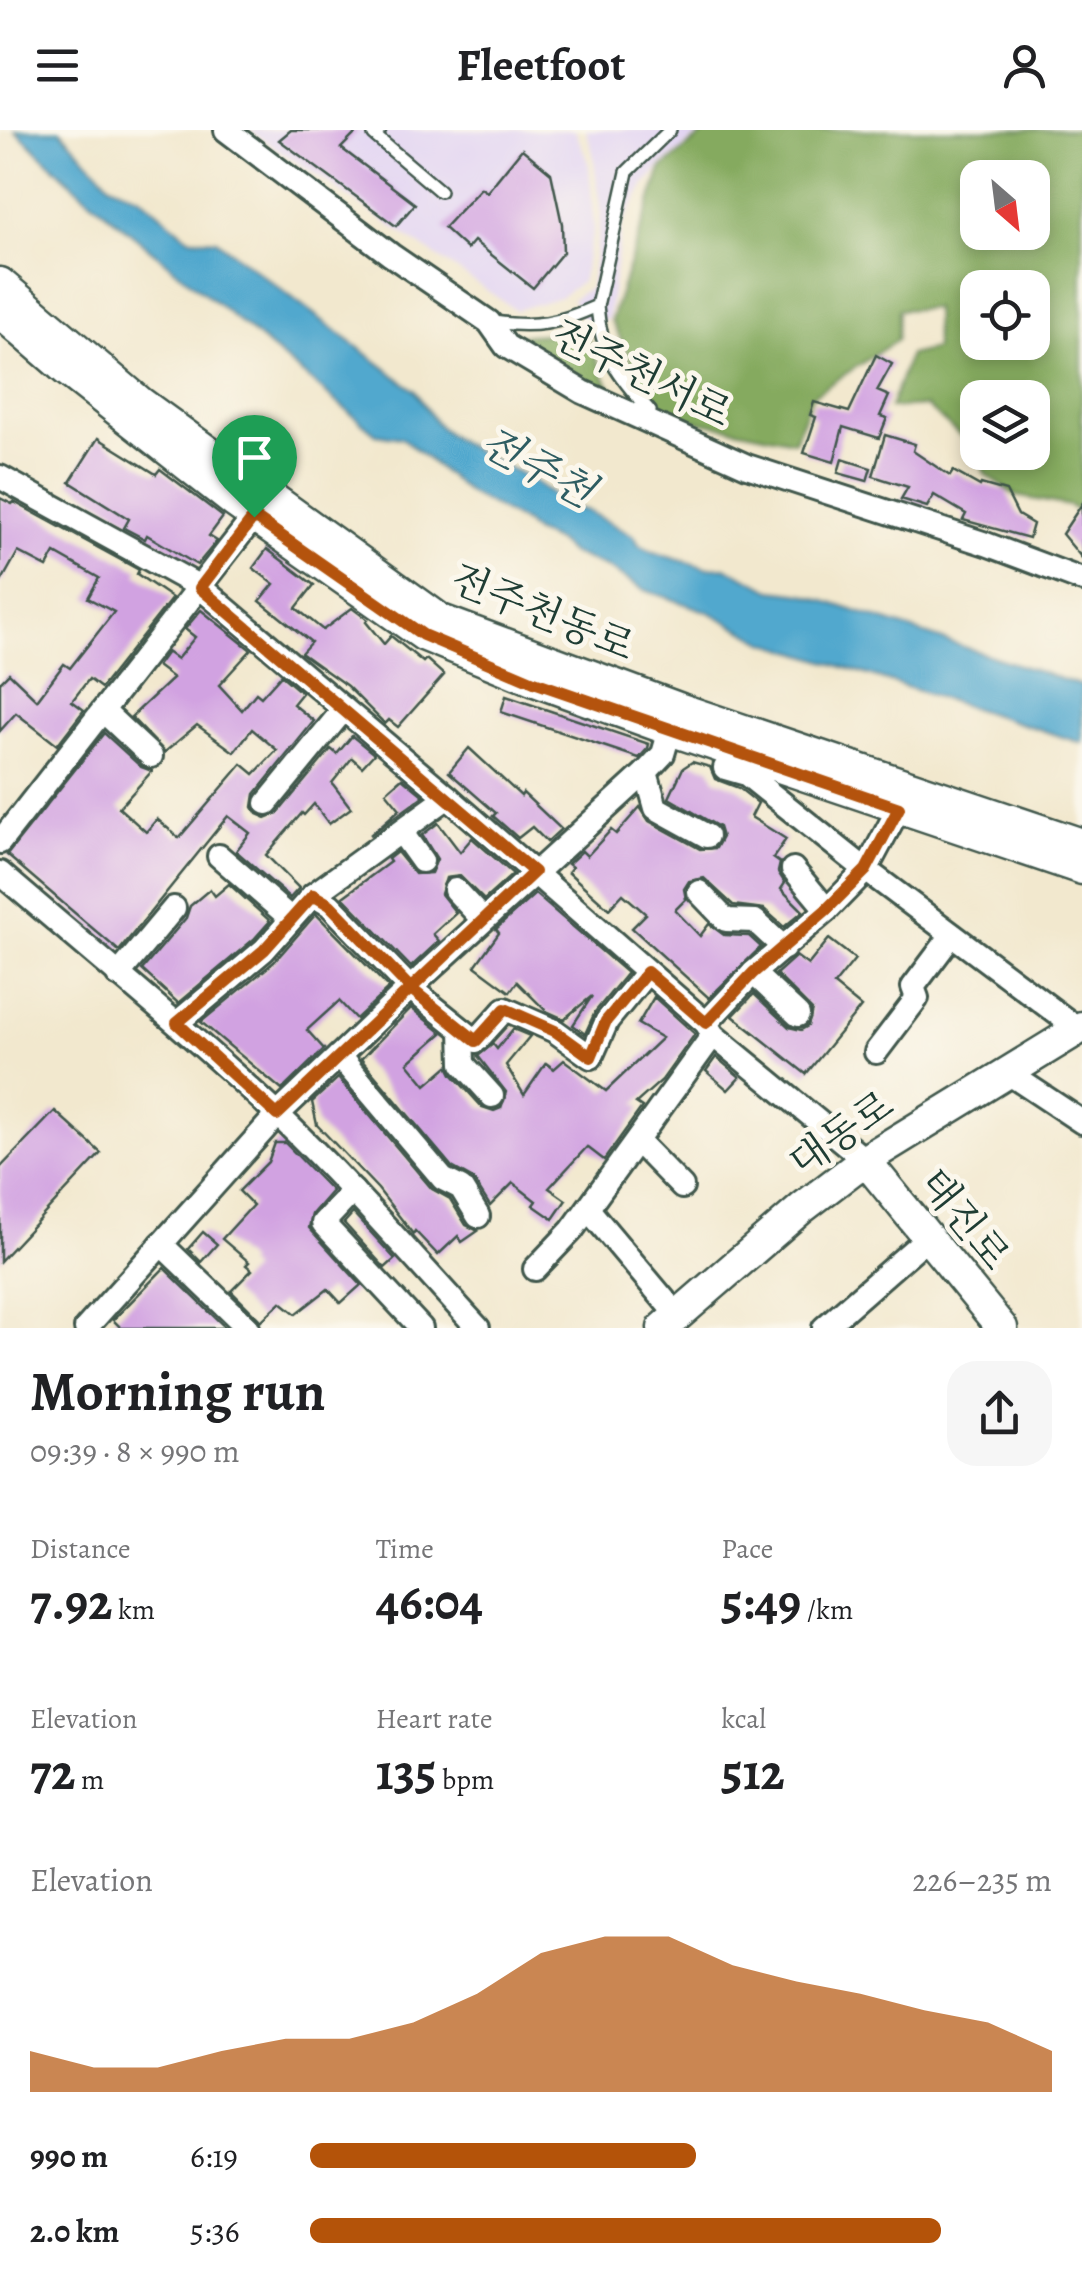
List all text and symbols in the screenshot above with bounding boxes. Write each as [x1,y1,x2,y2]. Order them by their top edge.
text: Fleetfoot [457,34,625,96]
icon: menu [30,38,85,93]
icon: person [997,38,1052,93]
north arrow [960,160,1050,250]
map controls [960,160,1050,470]
button: locate [960,270,1050,360]
street label: 전주천서로 [543,306,741,441]
button: layers [960,380,1050,470]
water label: 전주천 [471,413,607,521]
pin [212,415,297,518]
icon: arrive [227,430,282,485]
street label: 전주천동로 [443,551,643,674]
street label: 대동로 [778,1078,905,1189]
street label: 태진로 [907,1157,1022,1282]
text: Morning run [30,1354,325,1429]
button: share [947,1361,1052,1466]
text: 09:39 · 8 × 990 m [30,1429,240,1473]
text: Distance [30,1530,130,1568]
text: Time [376,1530,434,1568]
text: Pace [721,1530,773,1568]
text: 7.92 [30,1568,112,1636]
text: 46:04 [376,1568,483,1636]
text: 5:49 [721,1568,801,1636]
text: km [112,1591,155,1629]
text: /km [801,1591,853,1629]
text: Elevation [30,1700,137,1738]
text: Heart rate [376,1700,493,1738]
text: kcal [721,1700,766,1738]
text: 72 [30,1738,76,1806]
text: 135 [376,1738,436,1806]
text: 512 [721,1738,785,1806]
text: m [76,1761,104,1799]
text: bpm [436,1761,494,1799]
text: Elevation [30,1858,153,1902]
text: 226–235 m [912,1858,1052,1902]
text: 990 m [30,2134,108,2178]
text: 6:19 [190,2134,238,2178]
text: 2.0 km [30,2209,119,2253]
text: 5:36 [190,2209,239,2253]

